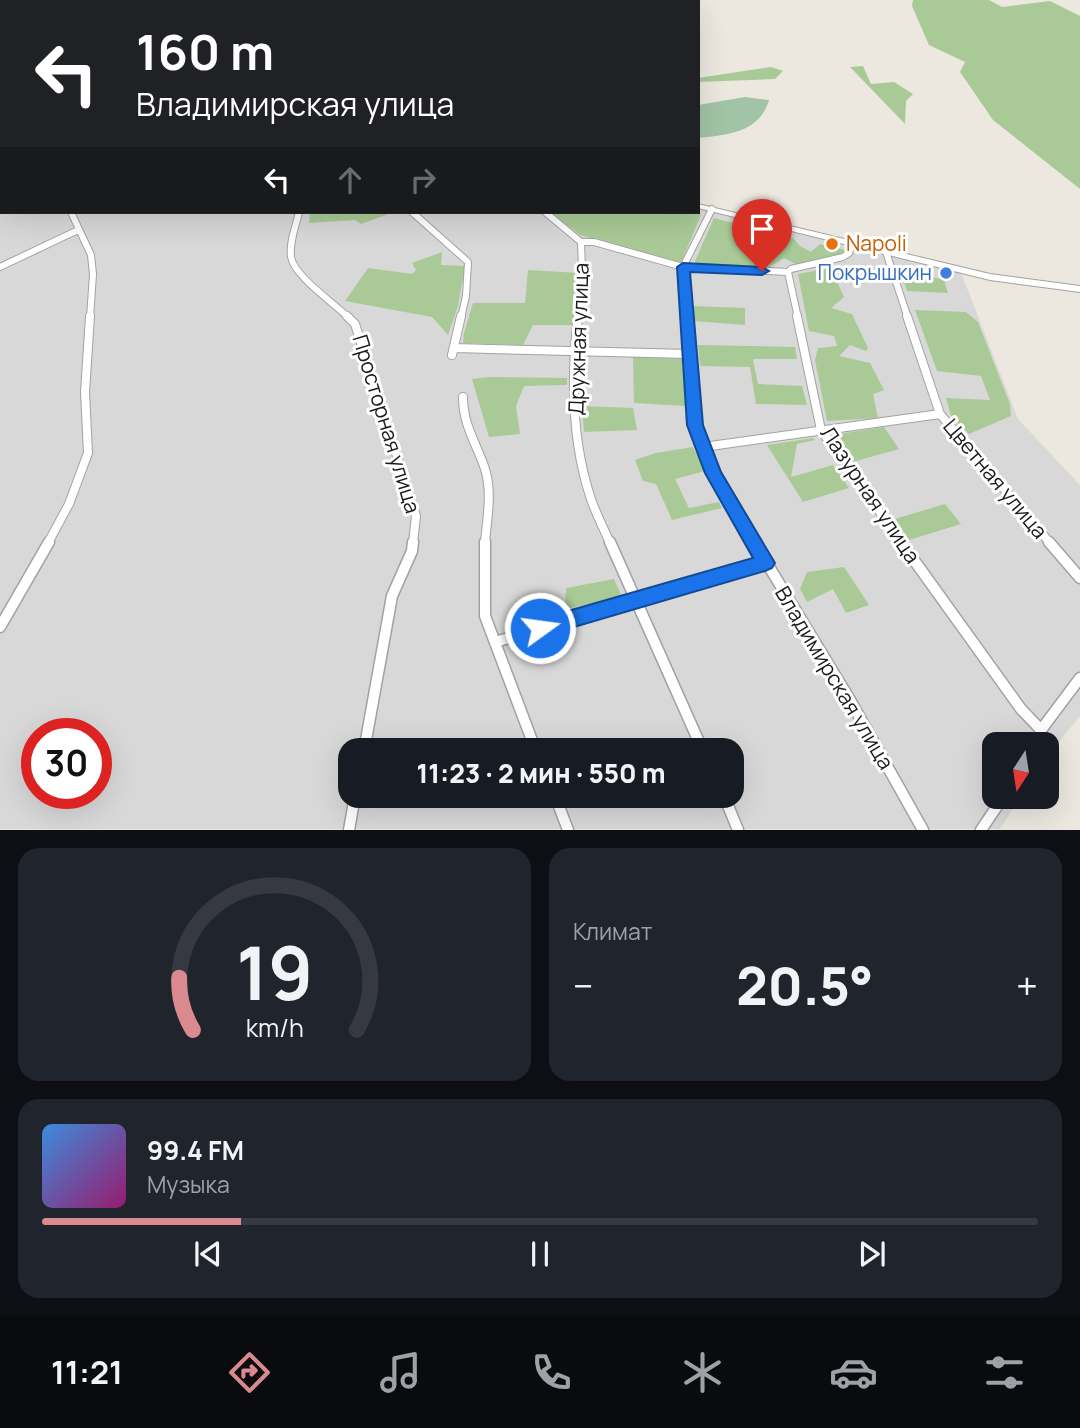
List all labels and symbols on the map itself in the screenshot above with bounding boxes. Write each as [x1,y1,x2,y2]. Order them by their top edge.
pin [732,199,792,271]
place label: Napoli [846,229,907,257]
marker: Napoli [824,236,840,252]
place label: Покрышкин [817,258,932,286]
street label: Дружная улица [561,262,595,416]
marker: Покрышкин [938,265,954,281]
street label: Просторная улица [346,331,427,516]
street label: Цветная улица [937,413,1054,544]
street label: Лазурная улица [815,420,927,568]
street label: Владимирская улица [769,581,901,774]
position arrow [503,591,577,665]
speed limit sign: 30 [21,718,112,809]
north arrow [982,732,1059,808]

